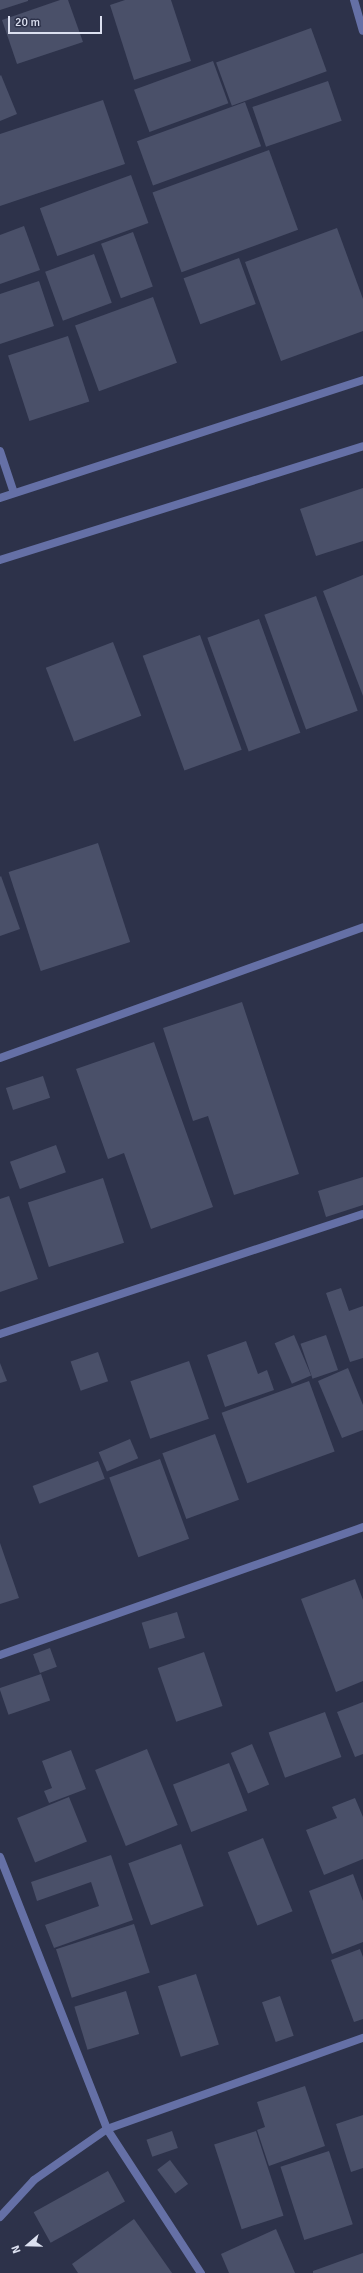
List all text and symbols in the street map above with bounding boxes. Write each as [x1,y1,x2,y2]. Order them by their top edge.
scale bar [10,8,104,34]
text: 20 m [15,15,40,30]
north arrow [8,2225,48,2265]
text: N [9,2243,24,2255]

